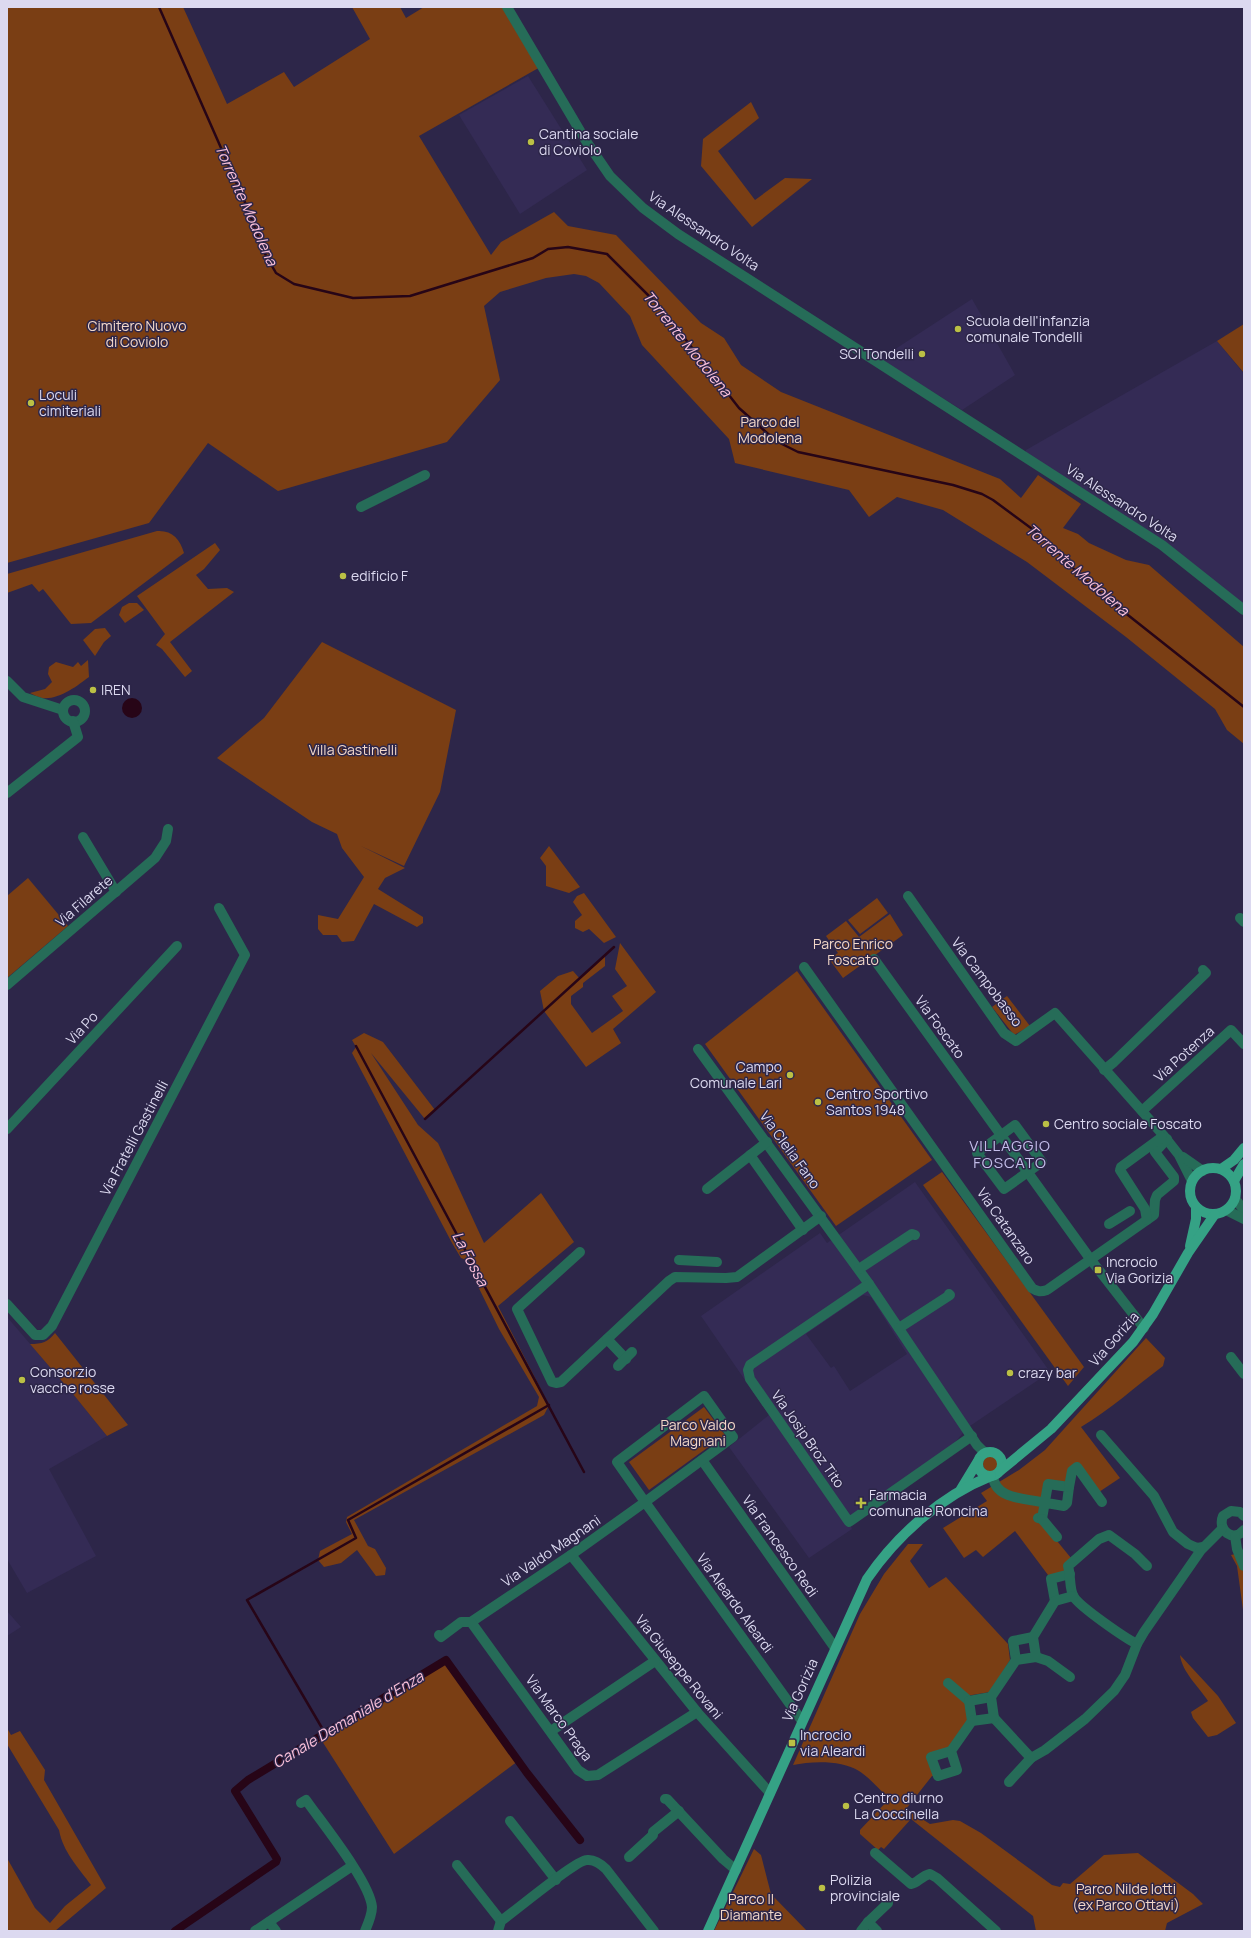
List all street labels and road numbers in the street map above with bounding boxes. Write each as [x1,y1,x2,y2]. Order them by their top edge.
street label: Via Alessandro Volta [645,186,763,275]
street label: Via Alessandro Volta [1063,459,1182,546]
street label: Via Filarete [51,870,116,931]
street label: Via Campobasso [948,933,1027,1030]
street label: Via Foscato [911,991,970,1062]
street label: Via Po [61,1007,102,1048]
street label: Via Potenza [1149,1021,1218,1086]
street label: Via Fratelli Gastinelli [95,1077,172,1199]
street label: Via Clelia Fano [756,1107,825,1192]
street label: Via Catanzaro [973,1184,1040,1268]
street label: Via Gorizia [1084,1307,1143,1370]
street label: Via Josip Broz Tito [768,1386,849,1491]
street label: Via Francesco Redi [738,1491,823,1600]
street label: Via Valdo Magnani [497,1510,604,1591]
street label: Via Aleardo Aleardi [693,1549,778,1656]
street label: Via Giuseppe Rovani [631,1610,727,1723]
street label: Via Gorizia [777,1655,822,1724]
street label: Via Marco Praga [522,1671,597,1765]

